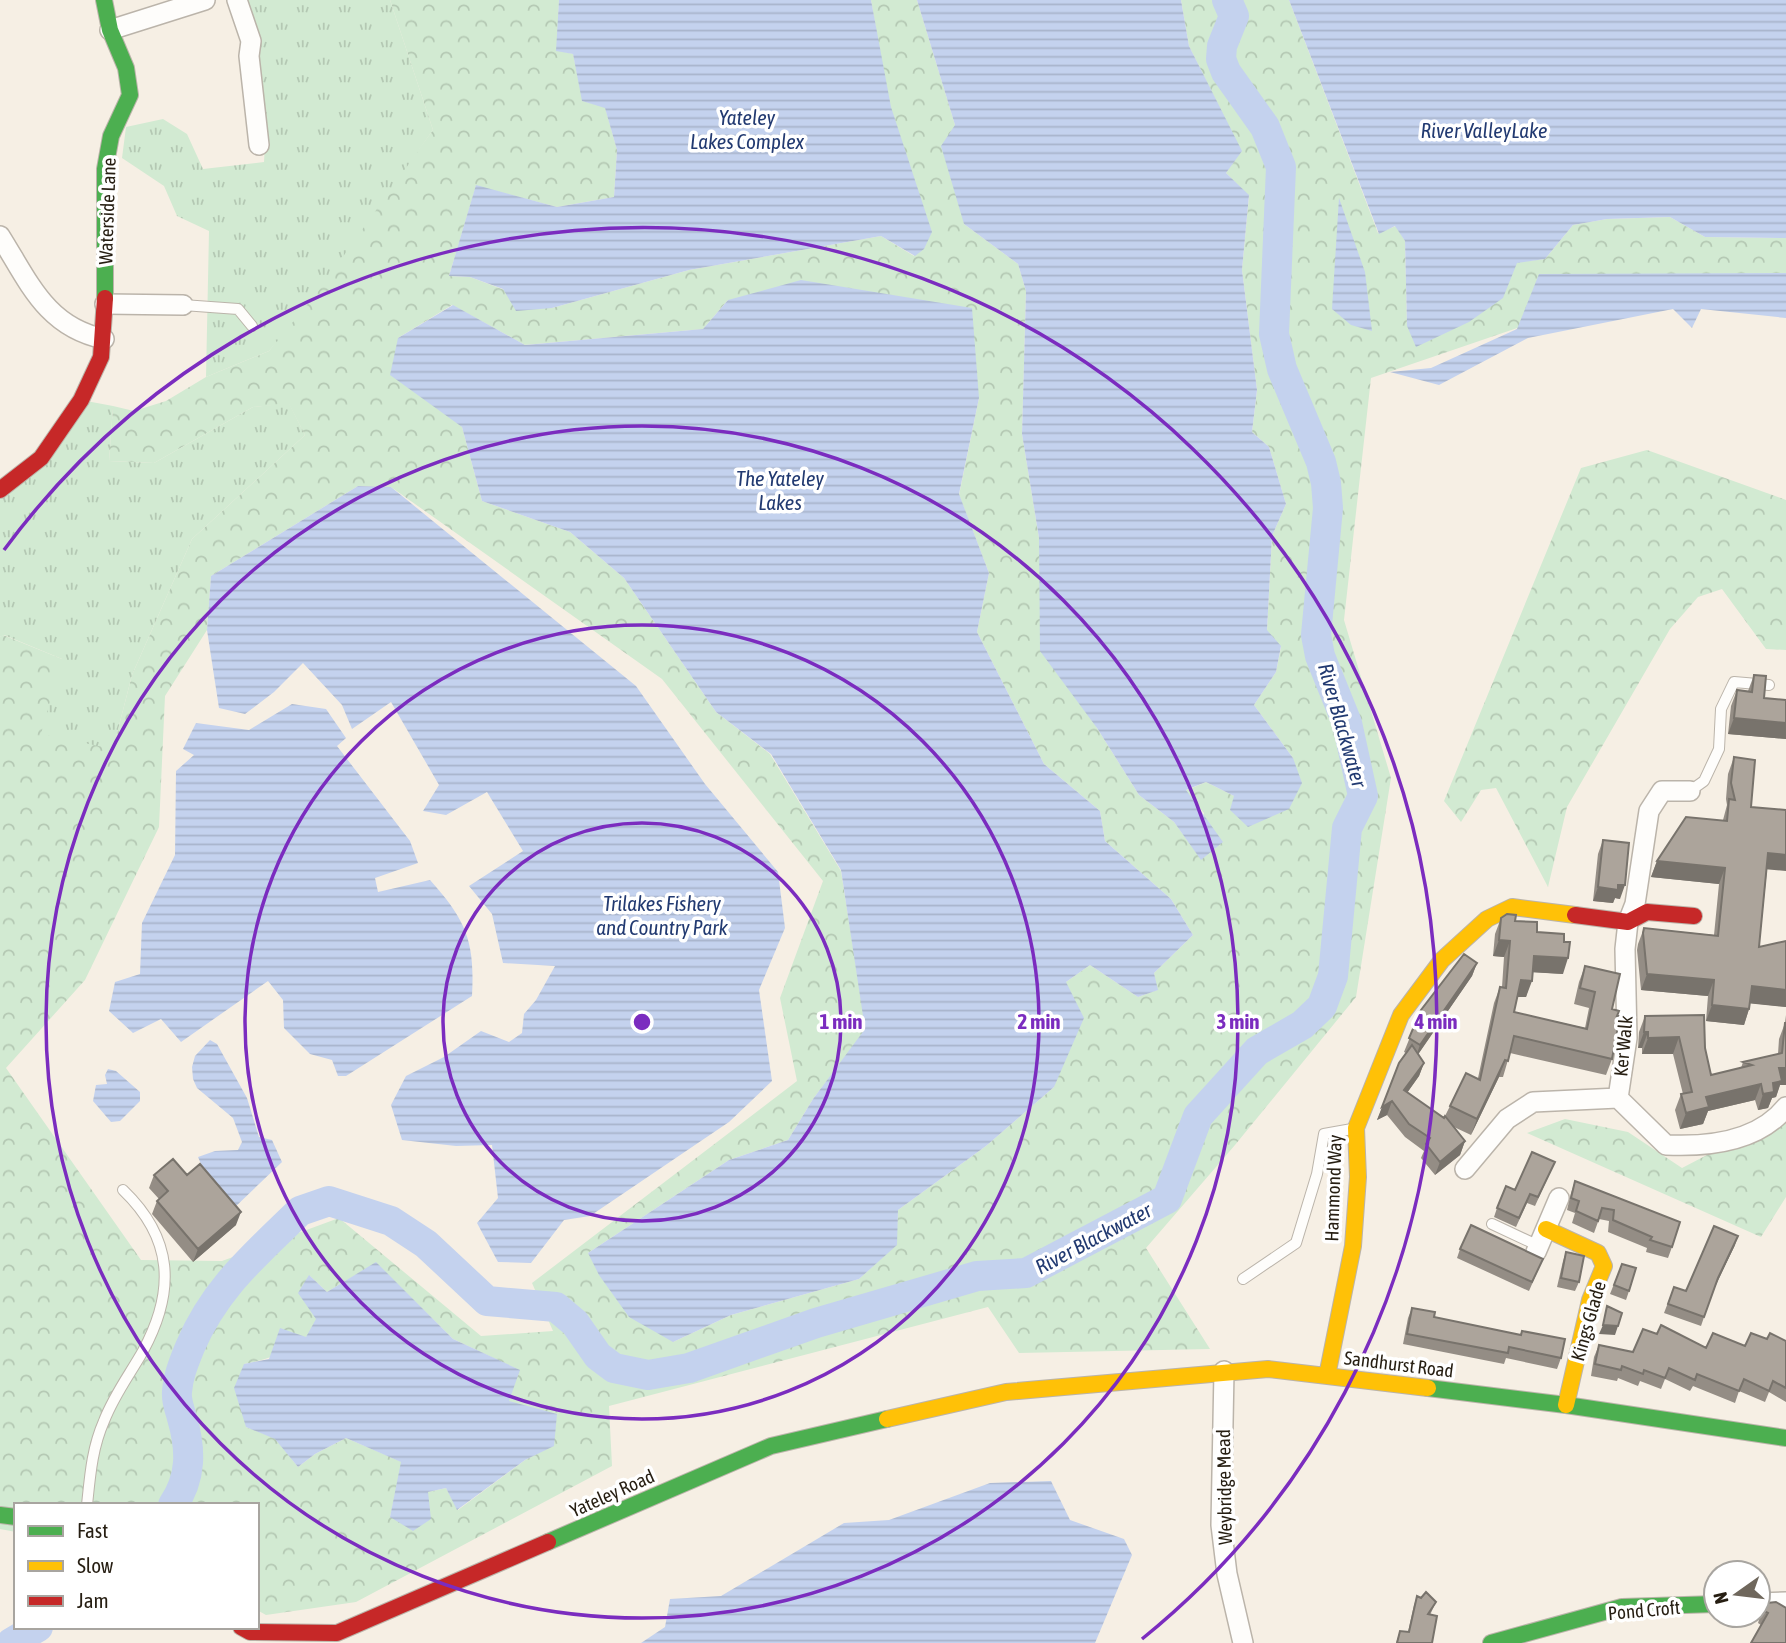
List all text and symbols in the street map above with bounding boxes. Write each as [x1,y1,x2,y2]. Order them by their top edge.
water label: Yateley Lakes Complex [690,105,805,153]
water label: River ValleyLake [1421,118,1547,142]
street label: Waterside Lane [94,157,120,265]
water label: The Yateley Lakes [736,466,824,514]
water label: River Blackwater [1314,660,1372,791]
water label: Trilakes Fishery and Country Park [596,891,728,939]
text: 1 min [820,1009,862,1033]
text: 2 min [1018,1009,1060,1033]
text: 3 min [1217,1009,1259,1033]
text: 4 min [1414,1009,1457,1033]
centre of rings [630,1010,654,1034]
street label: Ker Walk [1609,1014,1637,1077]
street label: Hammond Way [1320,1134,1346,1242]
water label: River Blackwater [1031,1197,1156,1279]
street label: Kings Glade [1566,1279,1610,1363]
street label: Sandhurst Road [1343,1346,1455,1382]
street label: Weybridge Mead [1212,1429,1236,1545]
street label: Yateley Road [566,1465,658,1521]
legend [14,1503,259,1629]
text: Fast [77,1518,108,1542]
text: Slow [77,1553,114,1577]
north arrow [1702,1559,1772,1629]
text: Jam [77,1588,109,1612]
text: N [1708,1590,1733,1606]
street label: Pond Croft [1607,1596,1681,1624]

